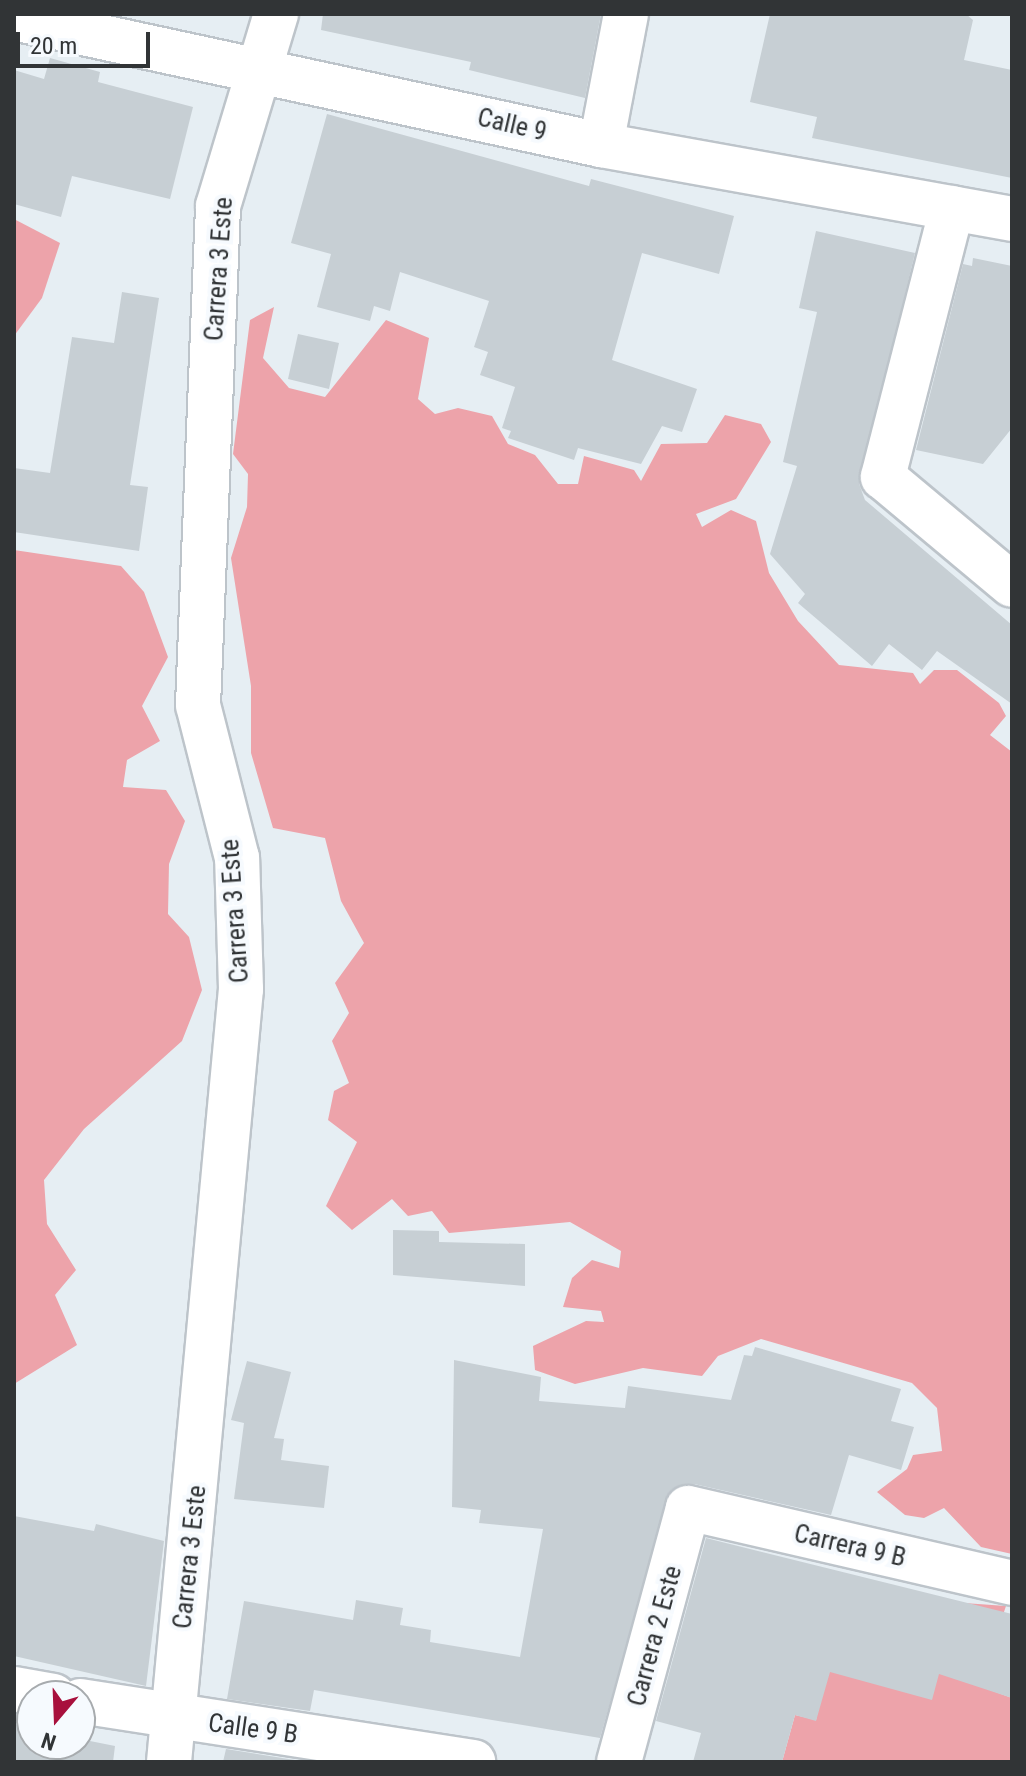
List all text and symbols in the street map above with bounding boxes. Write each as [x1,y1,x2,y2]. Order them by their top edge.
scale bar [20,16,154,66]
text: 20 m [30,32,77,60]
street label: Calle 9 [474,102,550,148]
street label: Carrera 3 Este [198,196,240,342]
street label: Carrera 3 Este [214,838,256,984]
street label: Carrera 3 Este [167,1484,213,1630]
street label: Carrera 9 B [791,1518,909,1574]
street label: Carrera 2 Este [621,1562,689,1710]
north arrow [16,1680,96,1760]
street label: Calle 9 B [206,1707,300,1751]
text: N [38,1727,59,1755]

